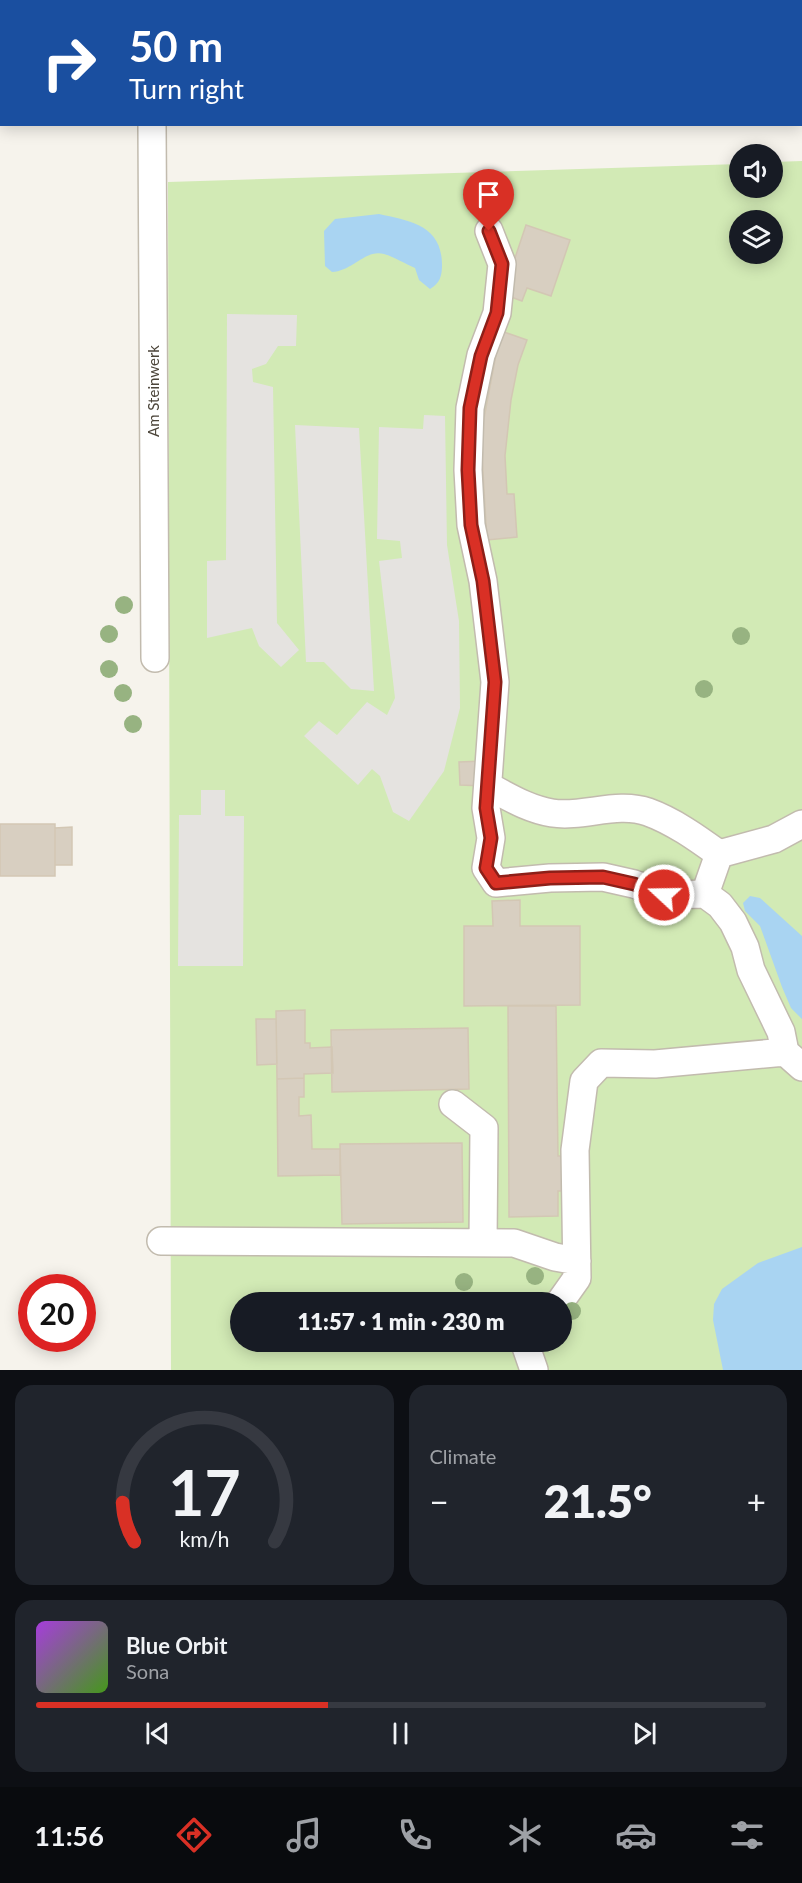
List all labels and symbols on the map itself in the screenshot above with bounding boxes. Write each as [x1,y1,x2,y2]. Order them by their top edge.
pin [463,169,514,231]
street label: Am Steinwerk [144,345,162,437]
position arrow [632,863,696,927]
speed limit sign: 20 [18,1274,96,1352]

